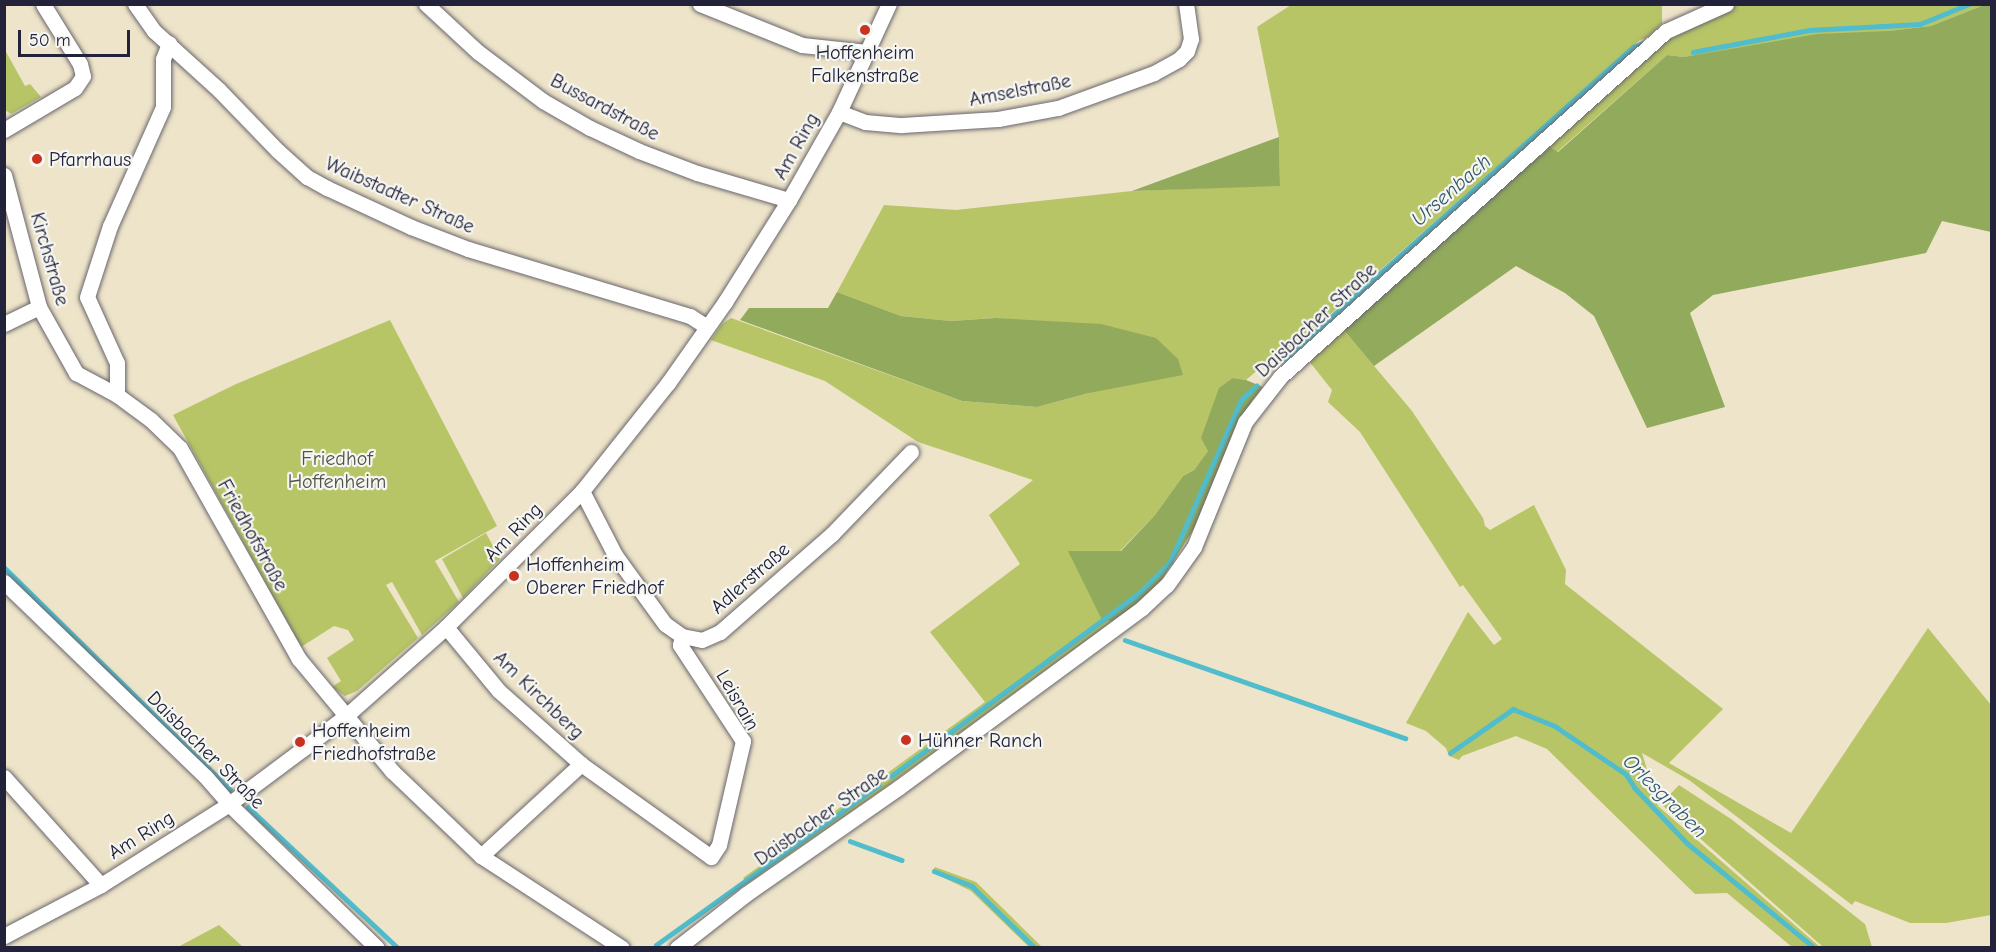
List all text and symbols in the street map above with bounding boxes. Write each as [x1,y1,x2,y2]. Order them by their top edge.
scale bar [21,18,134,56]
marker: Hoffenheim Falkenstraße [858,23,872,37]
text: 50 m [29,30,71,51]
place label: Hoffenheim Falkenstraße [811,40,919,87]
street label: Bussardstraße [546,68,664,146]
street label: Amselstraße [967,68,1073,112]
street label: Am Ring [768,108,824,184]
place label: Pfarrhaus [49,147,131,171]
water label: Ursenbach [1406,149,1496,231]
street label: Waibstadter Straße [322,151,478,239]
marker: Pfarrhaus [30,152,44,166]
street label: Kirchstraße [25,210,75,308]
street label: Daisbacher Straße [1250,258,1382,382]
park label: Friedhof Hoffenheim [288,446,386,493]
street label: Friedhofstraße [212,475,294,595]
street label: Am Ring [479,497,547,567]
street label: Adlerstraße [706,537,794,619]
place label: Hoffenheim Oberer Friedhof [526,552,663,599]
marker: Hoffenheim Oberer Friedhof [507,569,521,583]
street label: Am Kirchberg [489,646,589,744]
street label: Leisrain [711,665,765,735]
street label: Daisbacher Straße [142,686,270,814]
place label: Hoffenheim Friedhofstraße [312,718,436,765]
place label: Hühner Ranch [918,728,1043,752]
marker: Hühner Ranch [899,733,913,747]
marker: Hoffenheim Friedhofstraße [293,735,307,749]
water label: Orlesgraben [1618,749,1712,843]
street label: Daisbacher Straße [750,761,892,871]
street label: Am Ring [104,805,178,865]

